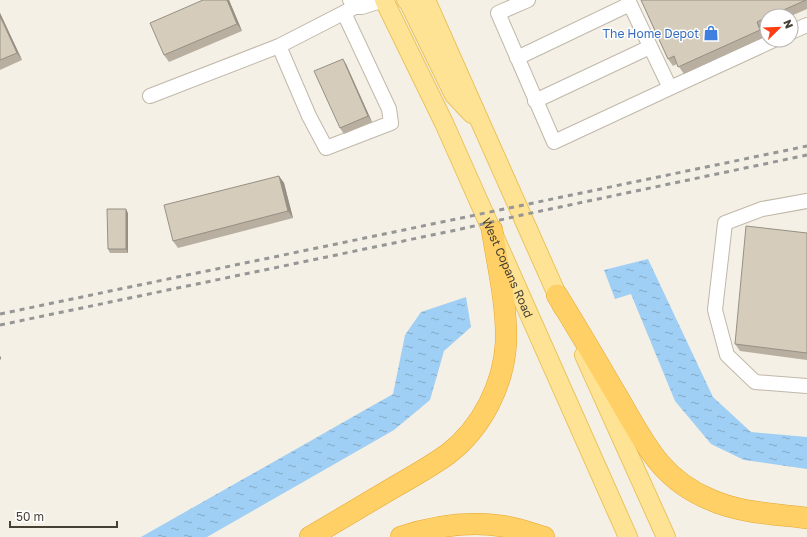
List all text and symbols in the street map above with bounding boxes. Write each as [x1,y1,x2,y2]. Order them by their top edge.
north arrow [759,8,799,48]
text: N [781,18,796,30]
shop icon: The Home Depot [702,24,720,42]
place label: The Home Depot [603,26,699,41]
street label: West Copans Road [479,215,537,320]
scale bar [10,503,117,529]
text: 50 m [16,509,44,524]

